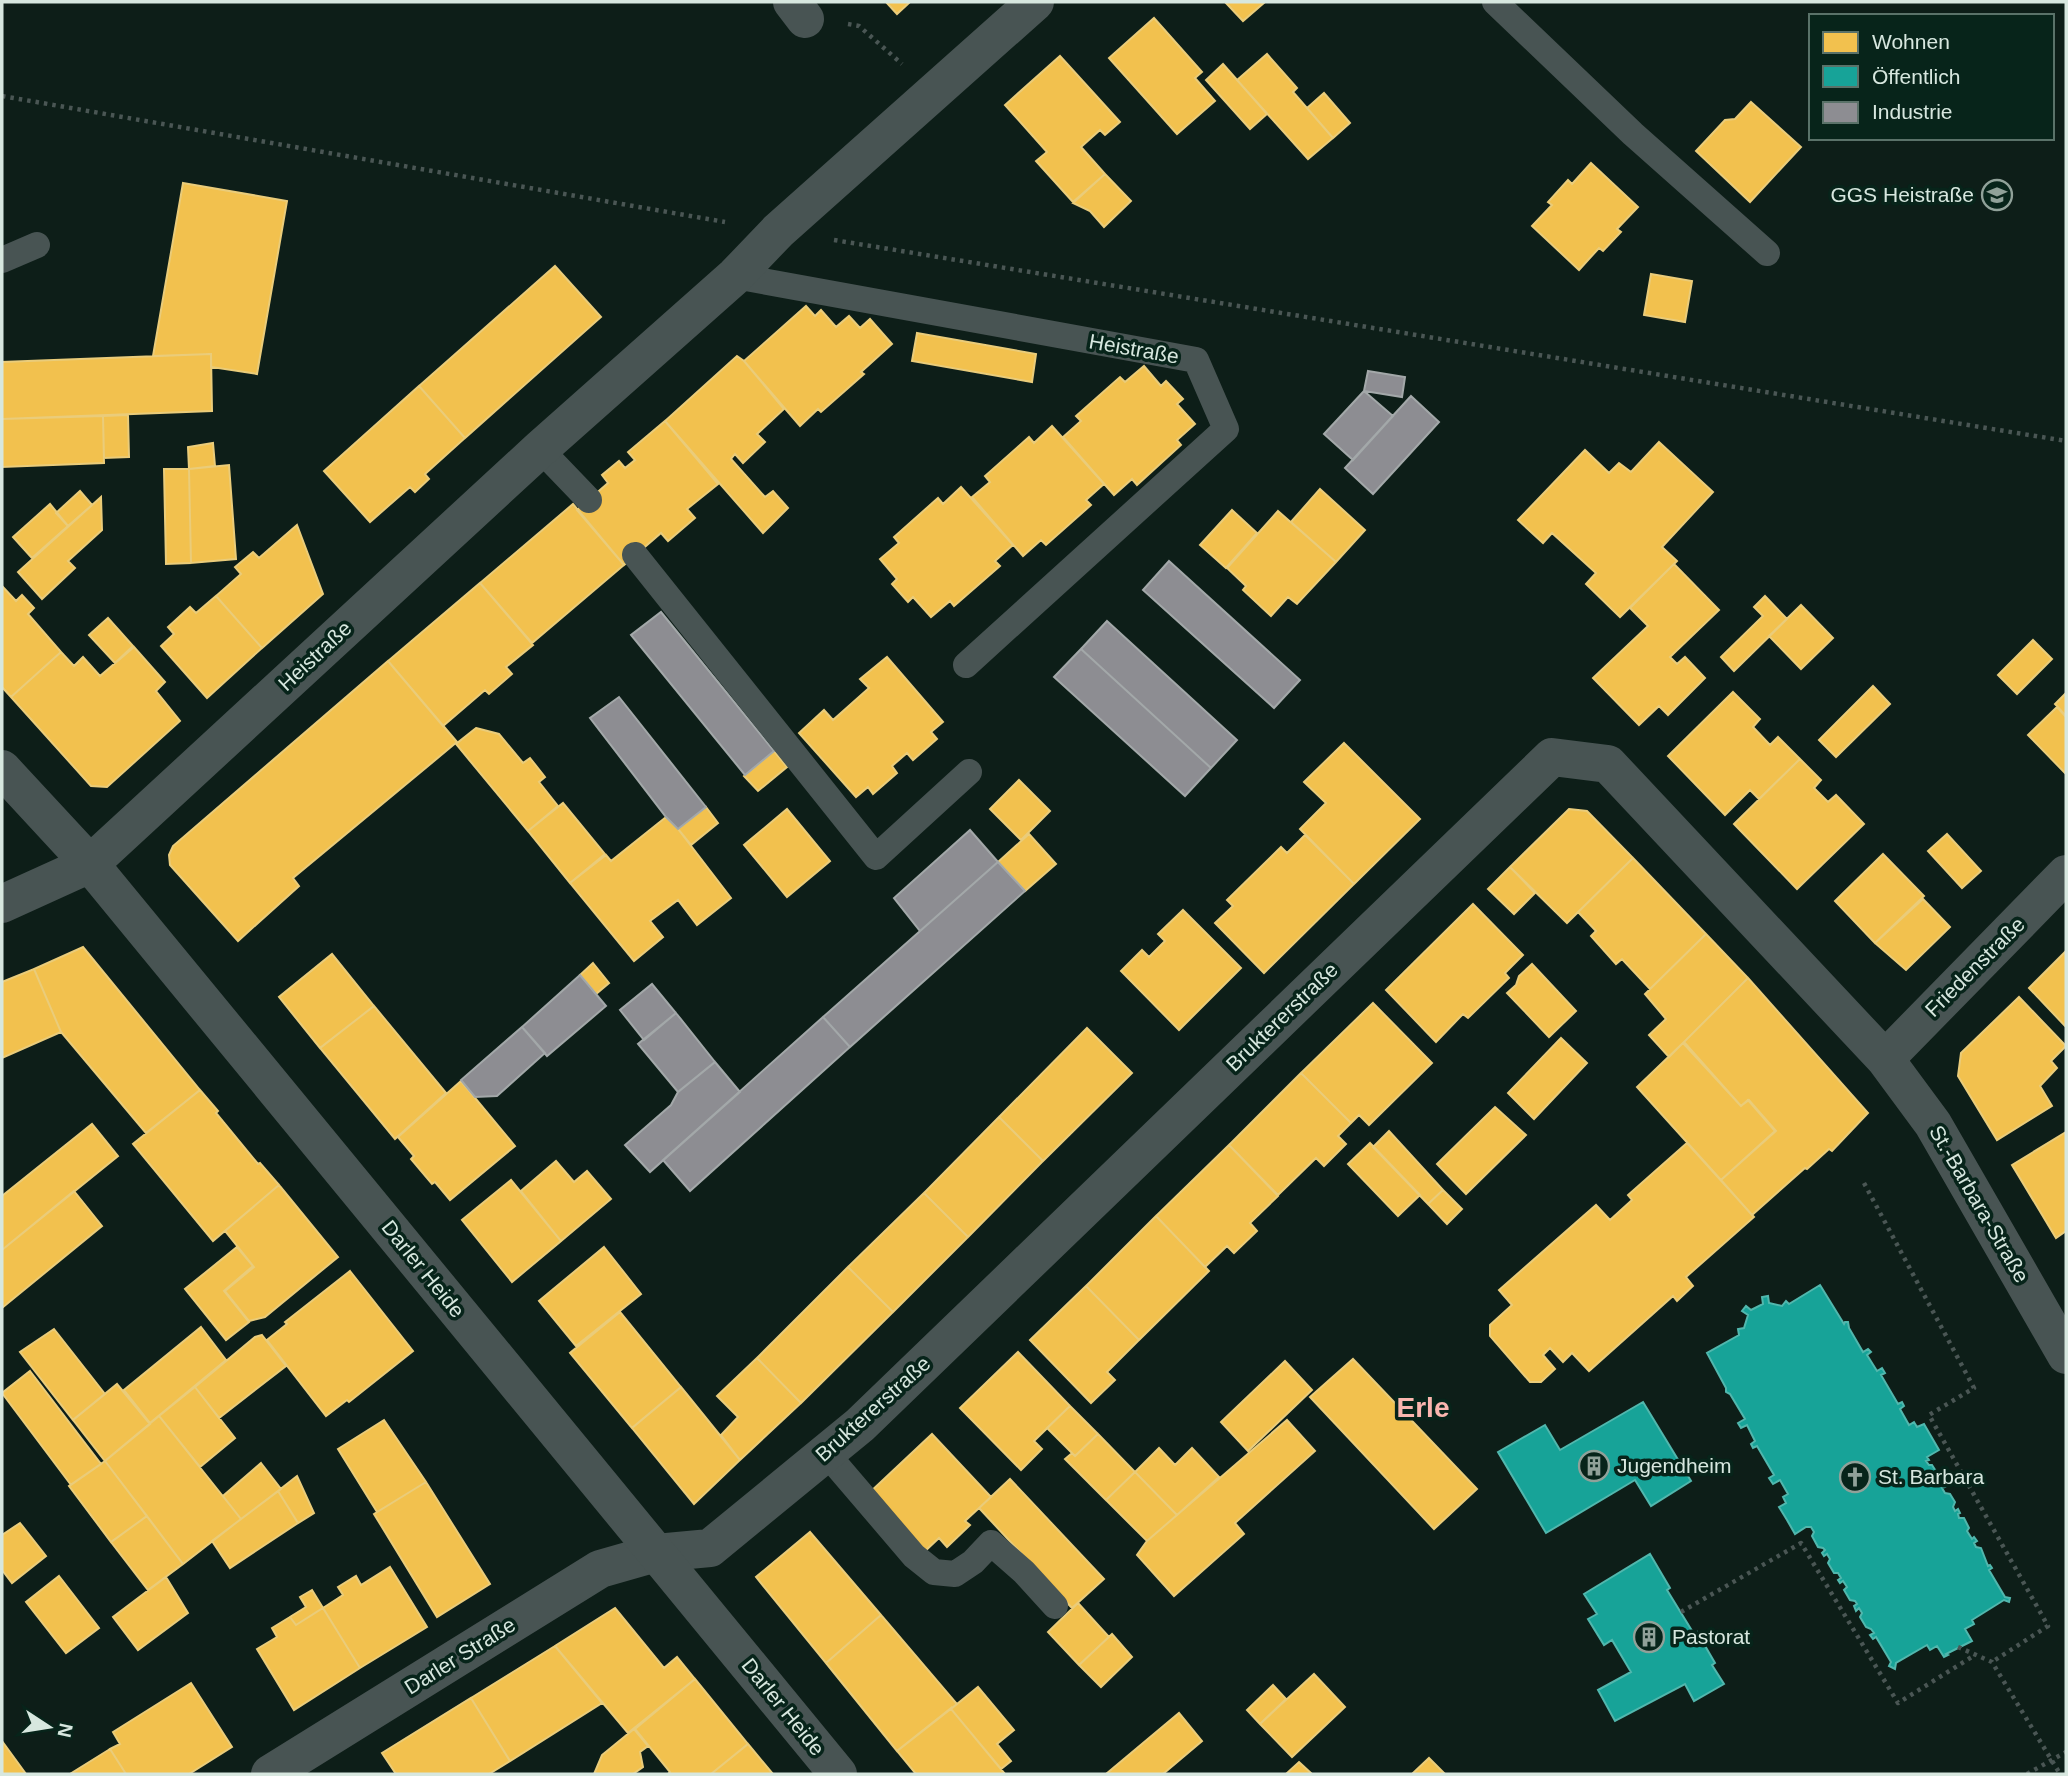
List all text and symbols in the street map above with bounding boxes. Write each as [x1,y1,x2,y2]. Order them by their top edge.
legend [1809,14,2054,140]
text: Wohnen [1872,30,1950,53]
text: Öffentlich [1872,65,1960,88]
text: Industrie [1872,100,1953,123]
school or university icon: GGS Heistraße [1980,178,2014,212]
place label: GGS Heistraße [1830,183,1974,206]
street label: Heistraße [1087,329,1181,368]
street label: Heistraße [274,616,356,695]
street label: Friedenstraße [1920,912,2029,1021]
street label: Bruktererstraße [1221,958,1342,1076]
street label: St.-Barbara-Straße [1925,1121,2034,1286]
street label: Darler Heide [377,1216,469,1322]
street label: Bruktererstraße [811,1351,935,1466]
district label: Erle [1397,1392,1449,1423]
building icon: Jugendheim [1577,1449,1611,1483]
place label: Jugendheim [1617,1454,1731,1477]
church icon: St. Barbara [1838,1460,1872,1494]
place label: St. Barbara [1878,1465,1985,1488]
street label: Darler Straße [400,1612,519,1699]
building icon: Pastorat [1632,1620,1666,1654]
place label: Pastorat [1672,1625,1750,1648]
street label: Darler Heide [737,1654,829,1760]
north arrow [14,1692,84,1762]
text: N [53,1722,77,1739]

